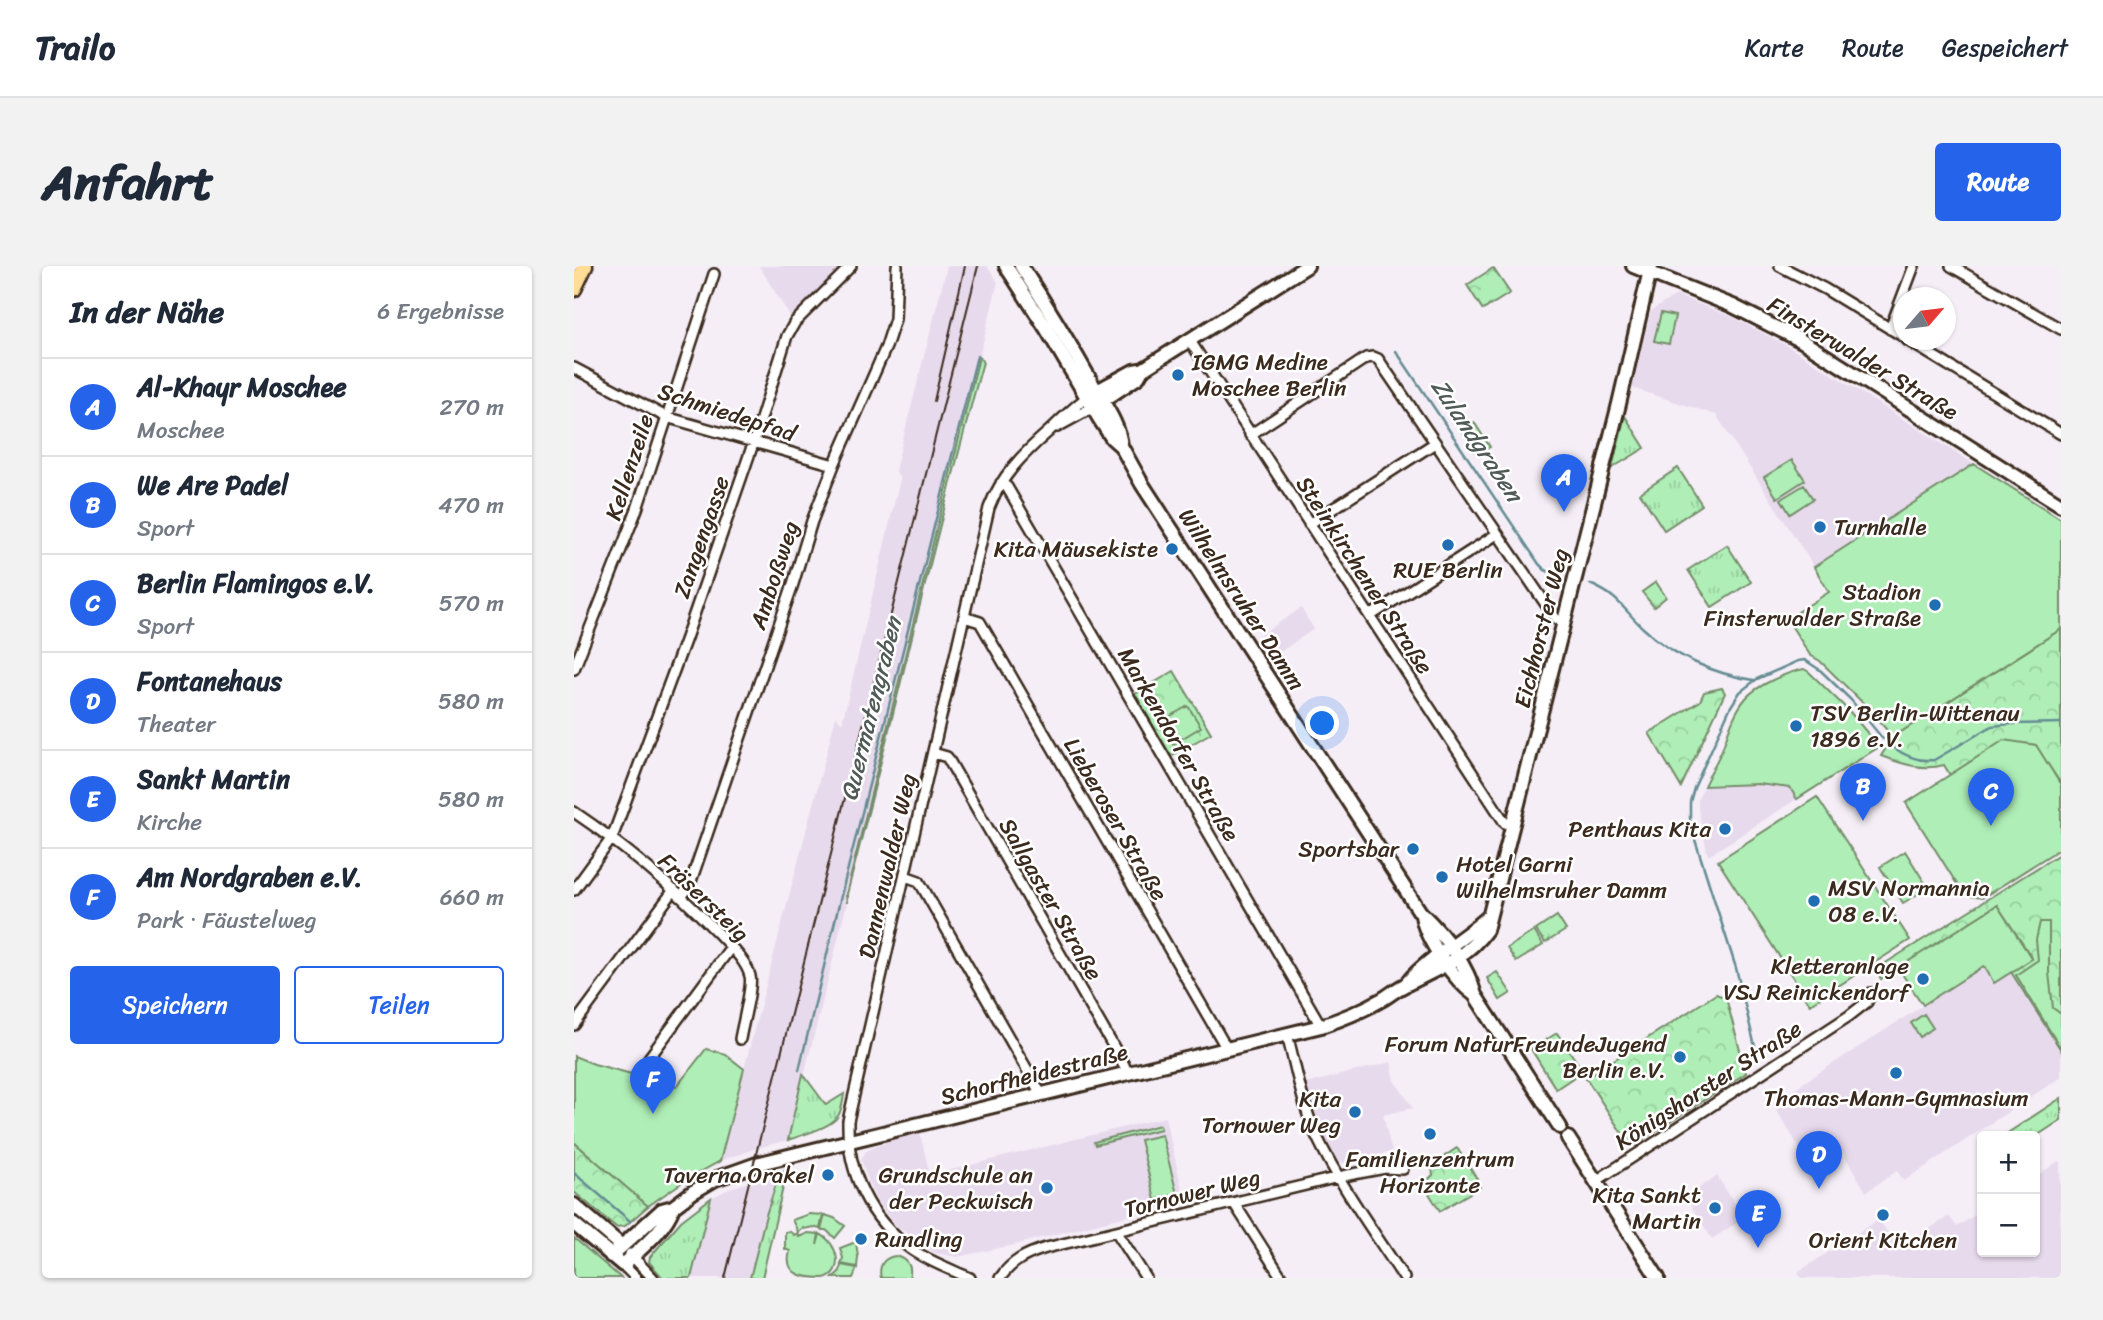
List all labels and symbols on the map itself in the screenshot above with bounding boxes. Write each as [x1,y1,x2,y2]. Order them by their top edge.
street label: Finsterwalder Straße [1759,285,1966,432]
north arrow [1893,287,1956,350]
place label: IGMG Medine Moschee Berlin [1191,342,1347,409]
marker: IGMG Medine Moschee Berlin [1170,367,1186,383]
water label: Zulandgraben [1420,369,1536,513]
street label: Schmiedepfad [653,371,803,455]
street label: Kellenzeile [593,408,666,526]
pin: A [1541,454,1587,512]
street label: Steinkirchener Straße [1285,467,1445,683]
street label: Zangengasse [661,470,742,604]
street label: Wilhelmsruher Damm [1167,500,1316,699]
place label: Turnhalle [1834,507,1927,548]
street label: Amboßweg [737,515,811,636]
marker: Turnhalle [1812,519,1828,535]
place label: Kita Mäusekiste [994,529,1158,570]
marker: RUE Berlin [1440,537,1456,553]
marker: Kita Mäusekiste [1164,541,1180,557]
street label: Eichhorster Weg [1502,544,1581,712]
place label: RUE Berlin [1393,550,1503,591]
place label: Stadion Finsterwalder Straße [1704,572,1922,639]
marker: Stadion Finsterwalder Straße [1927,597,1943,613]
water label: Quermatengraben [828,610,915,805]
street label: Markendorfer Straße [1106,639,1251,849]
place label: TSV Berlin-Wittenau 1896 e.V. [1810,693,2020,760]
your location [1305,706,1339,740]
marker: TSV Berlin-Wittenau 1896 e.V. [1788,718,1804,734]
street label: Lieberoser Straße [1052,730,1179,909]
pin: B [1840,763,1886,821]
pin: C [1968,768,2014,826]
street label: Dannenwalder Weg [846,769,929,963]
place label: Penthaus Kita [1568,809,1711,850]
street label: Sallgaster Straße [987,810,1114,989]
marker: Penthaus Kita [1717,821,1733,837]
place label: Sportsbar [1298,829,1401,870]
marker: Sportsbar [1405,841,1421,857]
street label: Fräsersteig [648,842,760,952]
place label: Hotel Garni Wilhelmsruher Damm [1456,844,1667,911]
place label: MSV Normannia 08 e.V. [1828,868,1990,935]
marker: Hotel Garni Wilhelmsruher Damm [1434,869,1450,885]
marker: MSV Normannia 08 e.V. [1806,893,1822,909]
place label: Kletteranlage VSJ Reinickendorf [1723,946,1912,1013]
marker: Kletteranlage VSJ Reinickendorf [1915,971,1931,987]
street label: Königshorster Straße [1606,1009,1811,1162]
place label: Forum NaturFreundeJugend Berlin e.V. [1385,1024,1668,1091]
street label: Schorfheidestraße [936,1031,1132,1118]
marker: Forum NaturFreundeJugend Berlin e.V. [1672,1049,1688,1065]
pin: F [630,1056,676,1114]
marker: Thomas-Mann-Gymnasium [1888,1065,1904,1081]
place label: Thomas-Mann-Gymnasium [1763,1078,2029,1119]
place label: Kita Tornower Weg [1202,1079,1341,1146]
marker: Kita Tornower Weg [1347,1104,1363,1120]
marker: Familienzentrum Horizonte [1422,1126,1438,1142]
pin: D [1796,1131,1842,1189]
place label: Familienzentrum Horizonte [1345,1139,1515,1206]
place label: Taverna Orakel [663,1155,814,1196]
place label: Grundschule an der Peckwisch [878,1155,1033,1222]
street label: Tornower Weg [1119,1157,1265,1230]
marker: Taverna Orakel [820,1167,836,1183]
place label: Kita Sankt Martin [1592,1175,1702,1242]
marker: Grundschule an der Peckwisch [1039,1180,1055,1196]
pin: E [1735,1190,1781,1248]
marker: Kita Sankt Martin [1707,1200,1723,1216]
marker: Orient Kitchen [1875,1207,1891,1223]
place label: Rundling [875,1219,963,1260]
place label: Orient Kitchen [1809,1220,1957,1261]
marker: Rundling [853,1231,869,1247]

